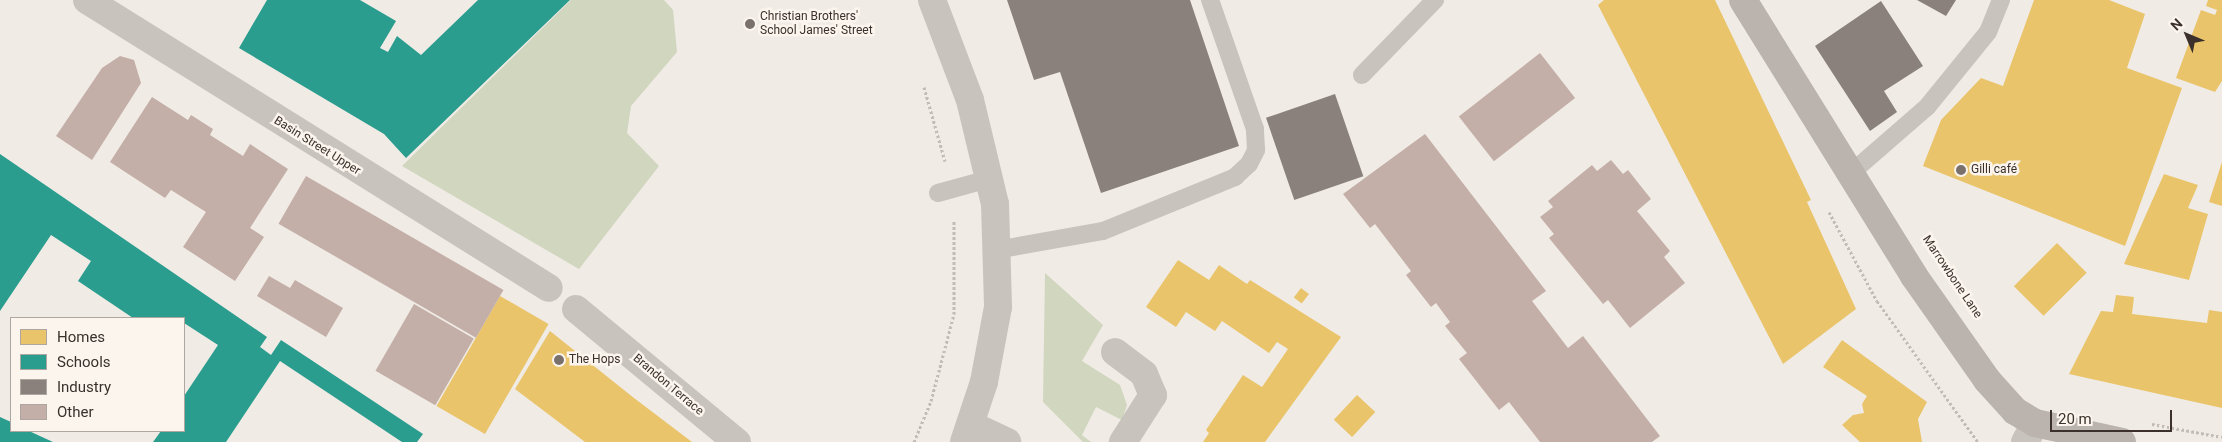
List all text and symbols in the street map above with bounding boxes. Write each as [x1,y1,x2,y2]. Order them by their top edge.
place label: Christian Brothers' School James' Street [760,10,873,38]
north arrow [2162,10,2212,60]
text: N [2167,15,2186,34]
marker: Christian Brothers' School James' Street [744,18,756,30]
street label: Basin Street Upper [271,114,363,178]
place label: Gilli café [1971,163,2017,177]
marker: Gilli café [1955,164,1967,176]
street label: Marrowbone Lane [1919,233,1985,321]
legend [10,317,185,432]
text: Homes [57,328,105,346]
street label: Brandon Terrace [630,351,706,419]
text: Schools [57,353,111,371]
place label: The Hops [569,353,620,367]
marker: The Hops [553,354,565,366]
text: Industry [57,378,111,396]
scale bar [2052,400,2174,432]
text: Other [57,403,94,421]
text: 20 m [2058,410,2092,428]

